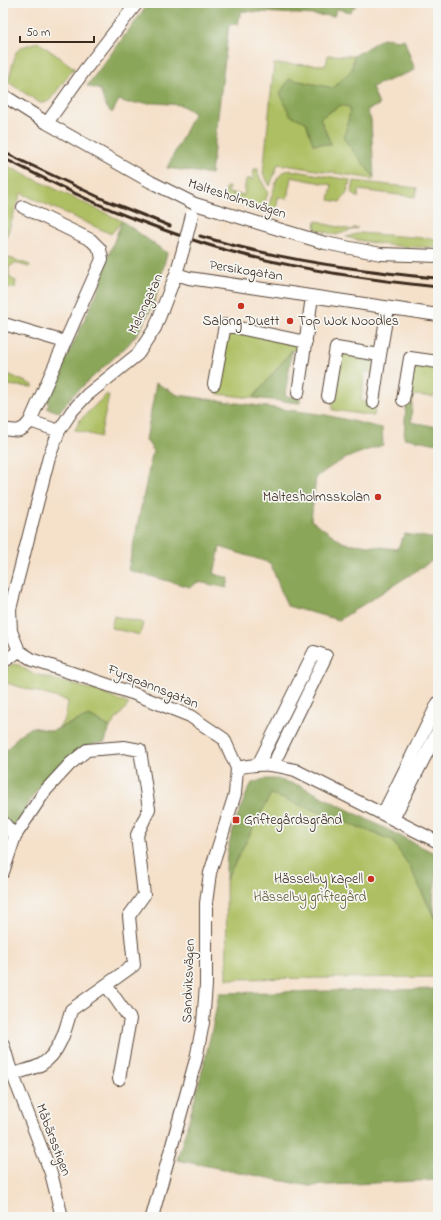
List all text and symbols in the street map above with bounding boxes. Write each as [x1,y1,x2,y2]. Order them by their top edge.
scale bar [20,18,94,44]
text: 50 m [26,24,50,42]
street label: Maltesholmsvägen [185,173,289,226]
street label: Persikogatan [208,255,284,288]
street label: Melongatan [123,270,170,338]
marker: Salong Duett [236,301,246,311]
place label: Salong Duett [203,311,280,333]
place label: Top Wok Noodles [298,311,399,332]
marker: Top Wok Noodles [285,316,295,326]
place label: Maltesholmsskolan [263,487,370,508]
marker: Maltesholmsskolan [373,492,383,502]
street label: Fyrspannsgatan [103,659,202,716]
place label: Griftegårdsgränd [244,810,342,832]
marker: Griftegårdsgränd [231,815,241,825]
place label: Hässelby kapell [274,869,363,891]
marker: Hässelby kapell [366,874,376,884]
park label: Hässelby griftegård [254,887,367,909]
street label: Sandviksvägen [177,938,202,1024]
street label: Måbärsstigen [29,1101,76,1180]

